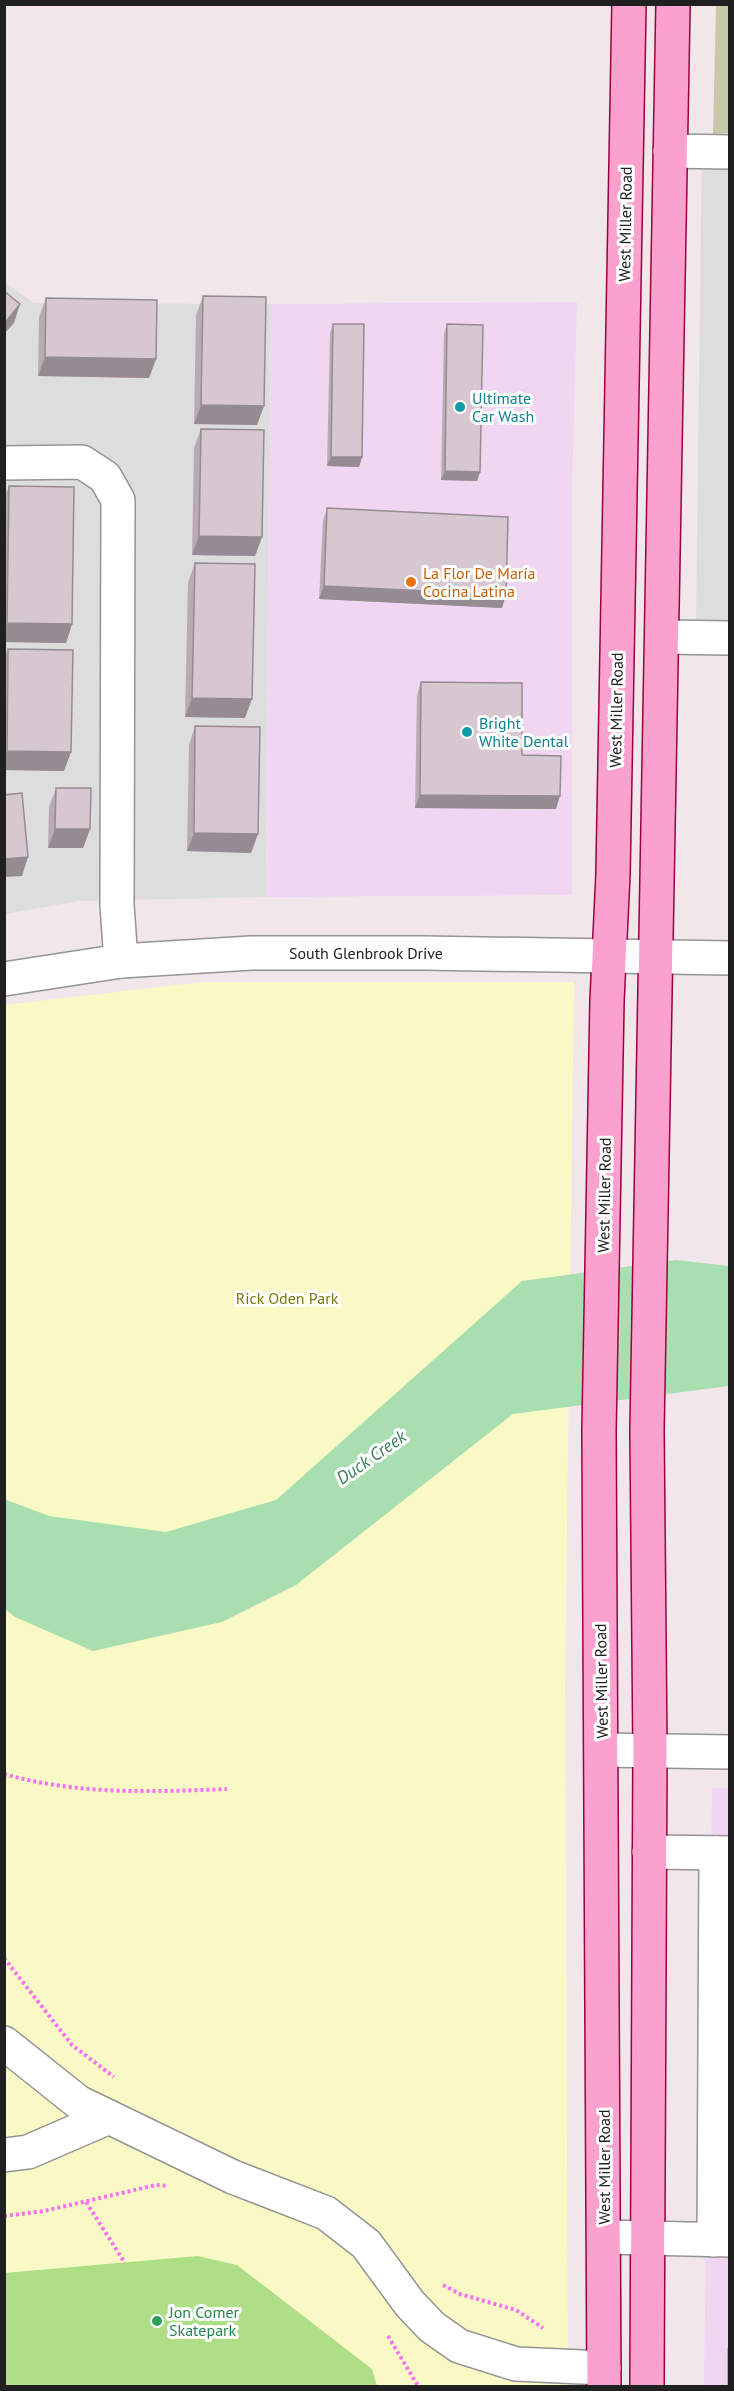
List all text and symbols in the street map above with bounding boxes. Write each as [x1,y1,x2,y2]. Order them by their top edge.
street label: West Miller Road [614,166,636,282]
place label: Ultimate Car Wash [472,388,534,426]
marker: Ultimate Car Wash [453,400,467,414]
place label: La Flor De María Cocina Latina [423,563,536,601]
marker: La Flor De María Cocina Latina [404,575,418,589]
street label: West Miller Road [605,652,627,768]
place label: Bright White Dental [479,713,569,751]
marker: Bright White Dental [460,725,474,739]
street label: South Glenbrook Drive [289,943,443,963]
street label: West Miller Road [593,1137,615,1253]
park label: Rick Oden Park [236,1288,339,1308]
water label: Duck Creek [332,1424,411,1489]
street label: West Miller Road [590,1623,612,1739]
street label: West Miller Road [594,2109,614,2225]
place label: Jon Comer Skatepark [168,2302,240,2340]
marker: Jon Comer Skatepark [150,2314,164,2328]

